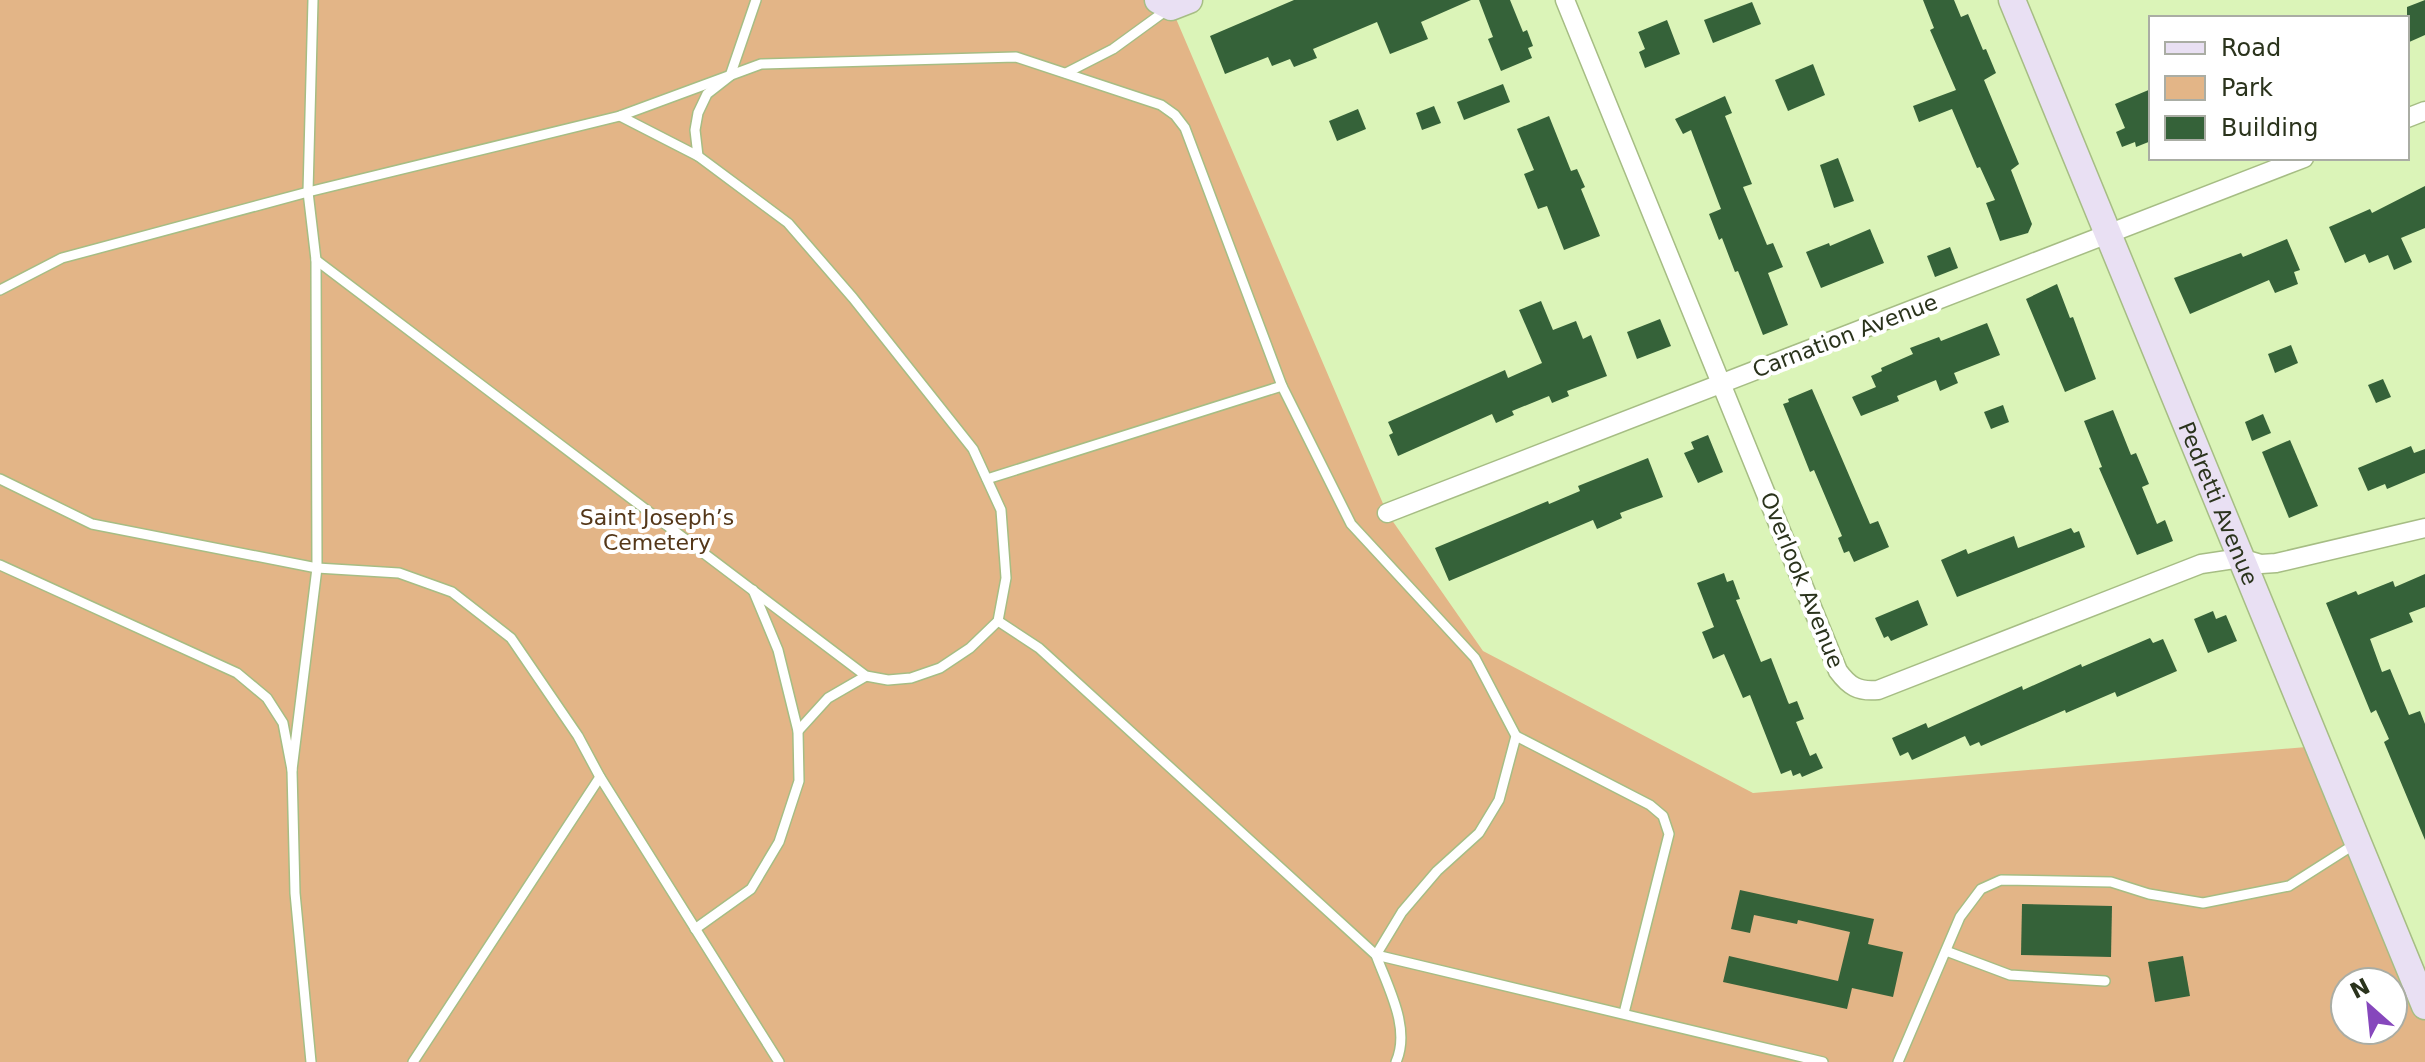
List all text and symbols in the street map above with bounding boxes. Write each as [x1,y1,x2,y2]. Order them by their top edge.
legend [2149,16,2409,160]
text: Road [2221,34,2281,62]
text: Park [2221,74,2273,102]
text: Building [2221,114,2318,142]
street label: Carnation Avenue [1749,289,1941,383]
street label: Pedretti Avenue [2174,418,2263,589]
street label: Overlook Avenue [1755,488,1849,672]
park label: Saint Joseph’s Cemetery [580,505,734,555]
north arrow [2329,966,2409,1046]
text: N [2346,973,2374,1004]

